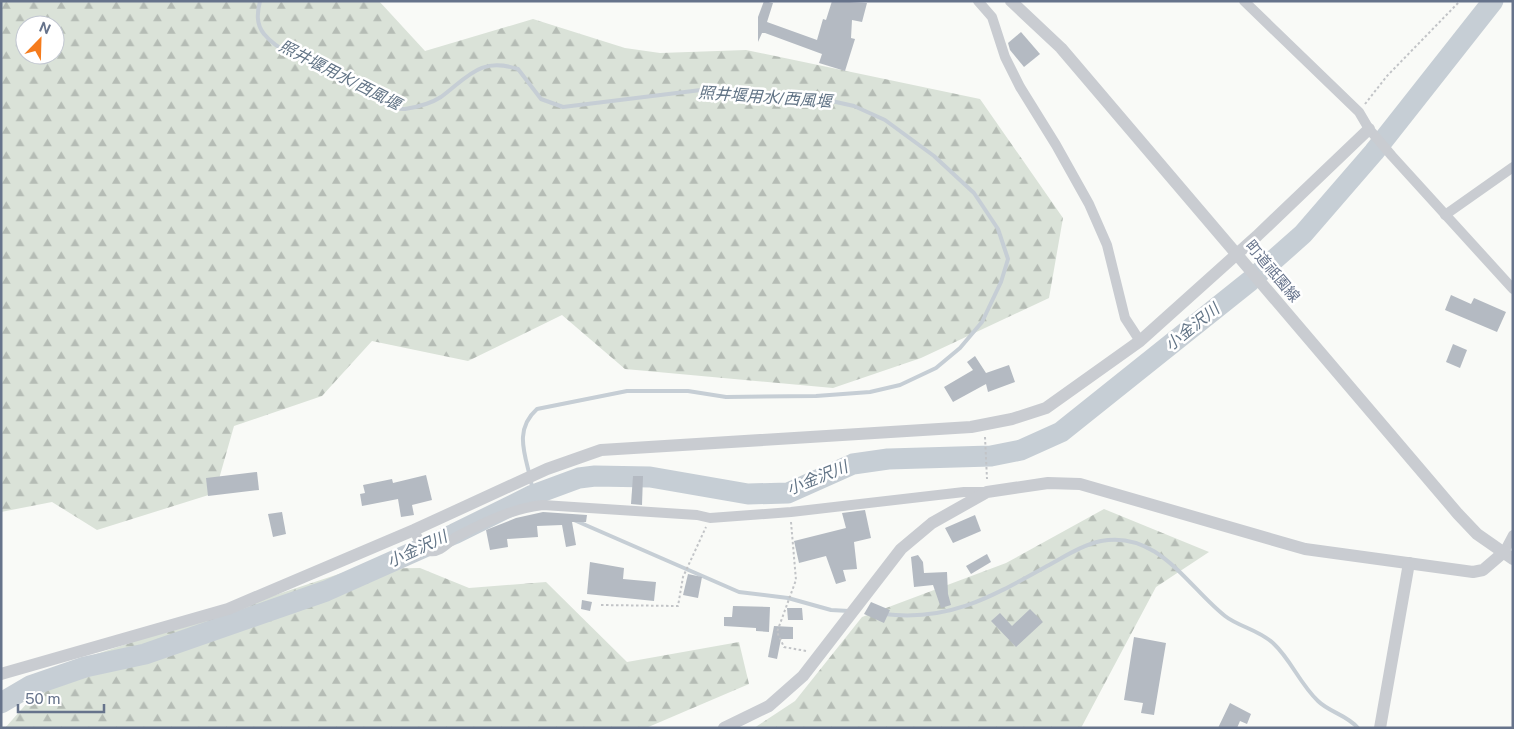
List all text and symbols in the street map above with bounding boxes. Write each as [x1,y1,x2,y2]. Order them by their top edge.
north arrow [15,15,65,65]
text: N [37,19,53,38]
water label: 照井堰用水/西風堰 [276,36,406,115]
water label: 照井堰用水/西風堰 [698,83,835,111]
street label: 町道祗園線 [1242,237,1304,305]
water label: 小金沢川 [1161,298,1224,355]
water label: 小金沢川 [784,456,852,499]
water label: 小金沢川 [384,526,452,571]
scale bar [18,682,104,714]
text: 50 m [25,690,60,707]

